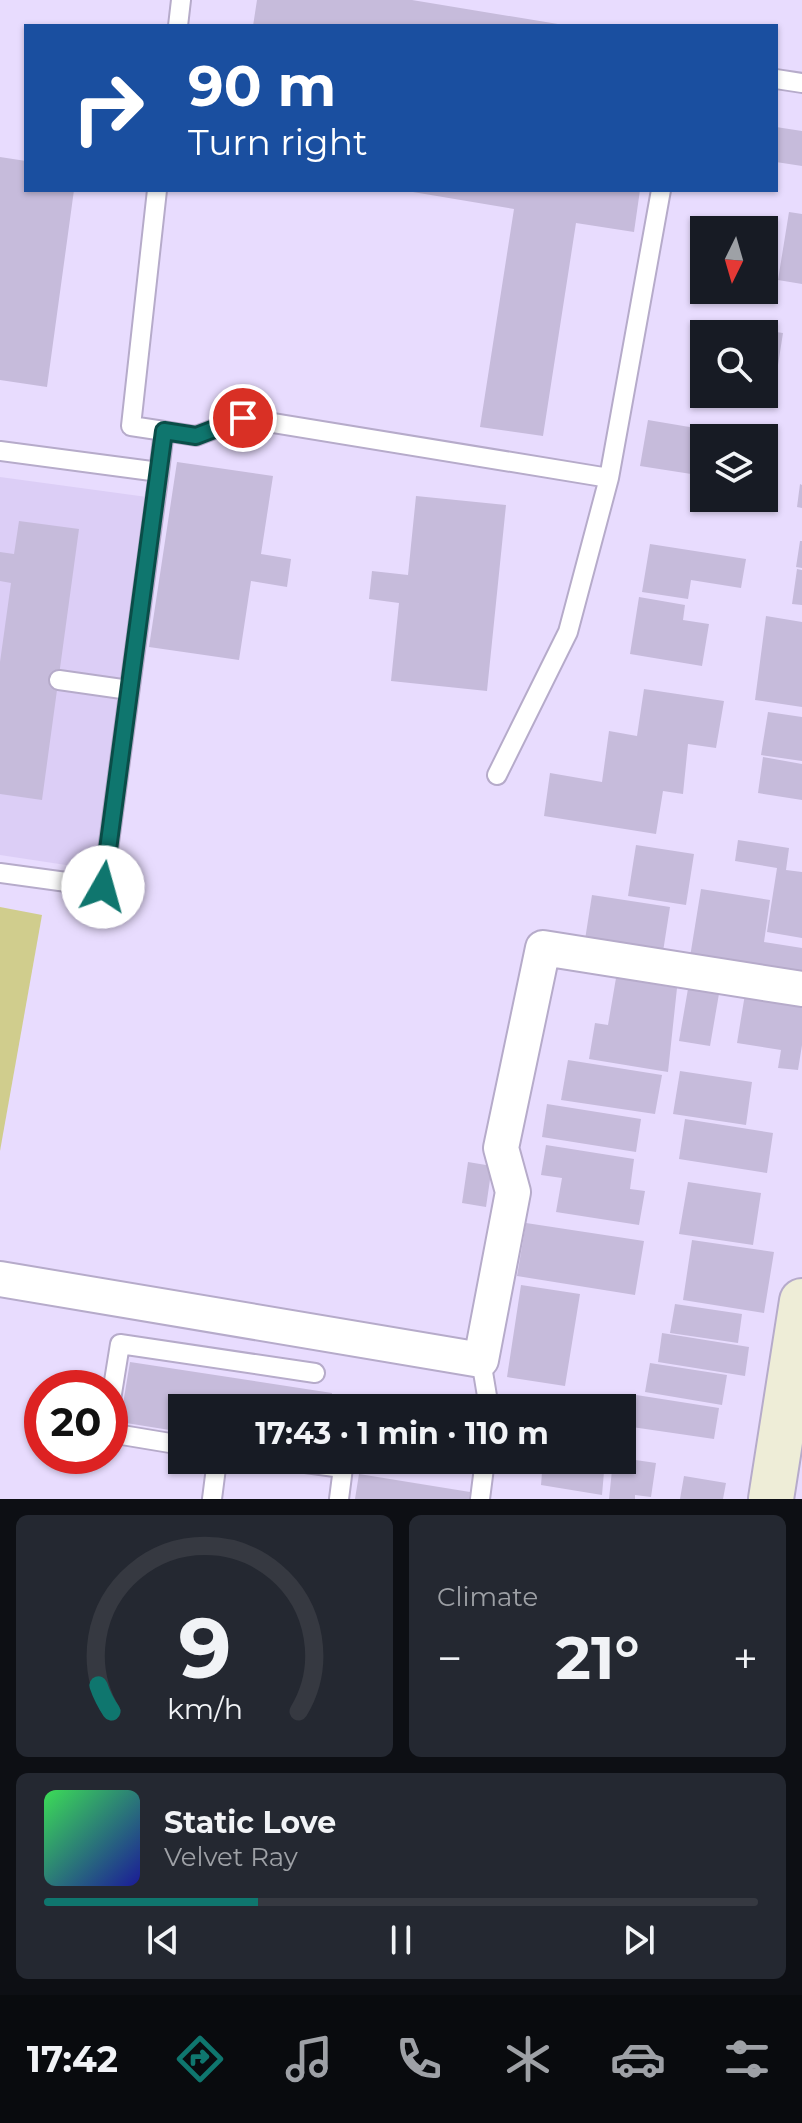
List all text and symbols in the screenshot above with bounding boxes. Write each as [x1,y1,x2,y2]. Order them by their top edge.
text: 90 m [188,52,336,120]
icon: right [56,56,160,160]
text: Turn right [188,120,368,164]
north arrow [690,216,778,304]
map controls [690,216,778,512]
button: search [690,320,778,408]
pin [209,384,277,452]
icon: arrive [221,396,265,440]
button: layers [690,424,778,512]
position arrow [61,845,145,929]
speed limit sign: 20 [24,1370,128,1474]
text: 17:43 · 1 min · 110 m [255,1415,549,1452]
text: Climate [437,1581,538,1613]
text: 9 [178,1597,231,1699]
text: 21° [556,1621,640,1694]
text: − [437,1631,462,1685]
text: + [733,1631,758,1685]
text: km/h [166,1691,243,1726]
text: Static Love [164,1804,336,1841]
text: Velvet Ray [164,1841,298,1873]
icon: previous [141,1918,185,1962]
icon: pause [379,1918,423,1962]
icon: next [617,1918,661,1962]
icon: directions [172,2031,228,2087]
icon: music [281,2031,337,2087]
icon: phone [391,2031,447,2087]
icon: climate [500,2031,556,2087]
icon: car [610,2031,666,2087]
icon: filters [719,2031,775,2087]
text: 17:42 [27,2037,118,2081]

